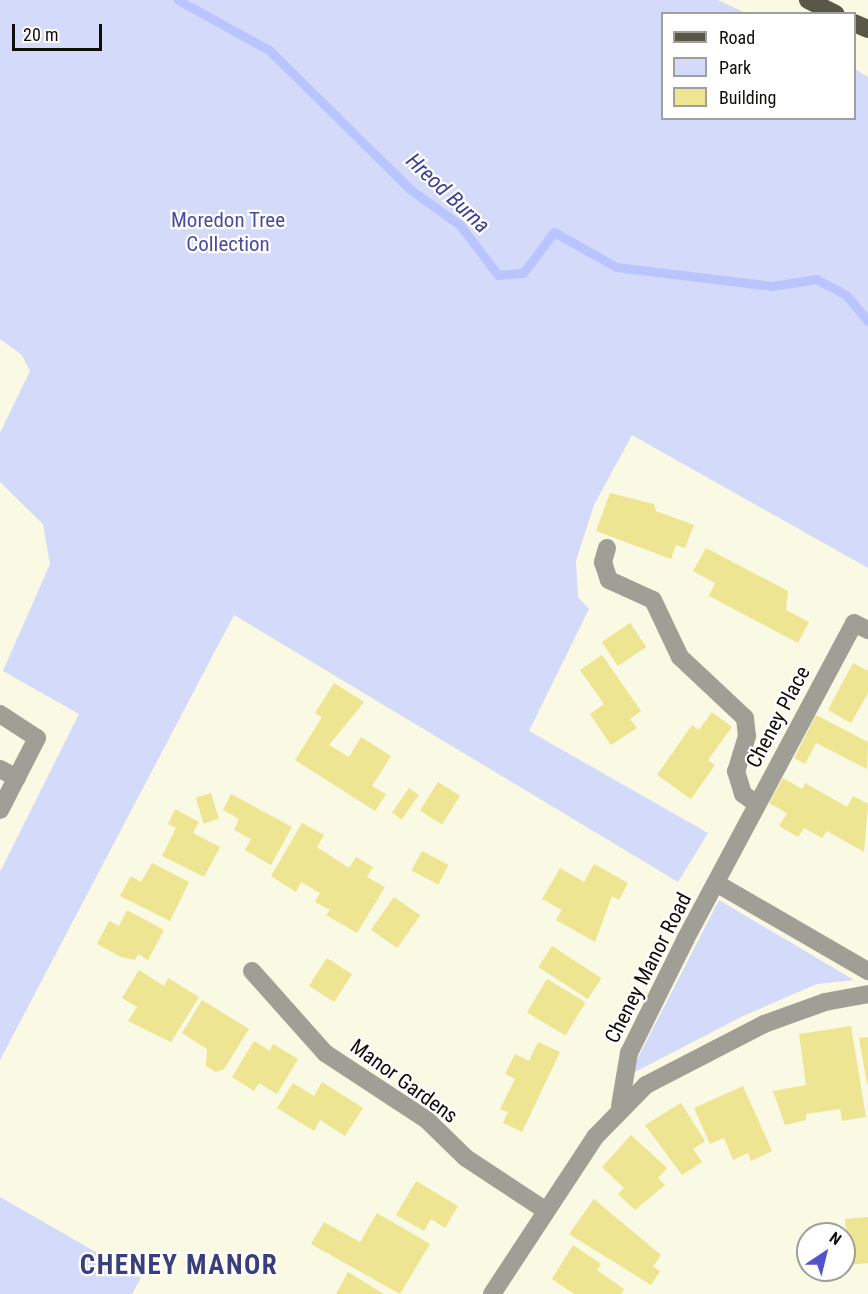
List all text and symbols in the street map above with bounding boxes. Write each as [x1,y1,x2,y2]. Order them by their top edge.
scale bar [15,12,105,50]
legend [661,12,856,120]
text: 20 m [23,24,58,45]
text: Road [719,27,755,48]
text: Park [719,57,751,78]
text: Building [719,87,776,108]
water label: Hreod Burna [401,148,495,238]
park label: Moredon Tree Collection [171,207,285,257]
street label: Cheney Place [741,662,815,772]
street label: Cheney Manor Road [599,889,697,1047]
street label: Manor Gardens [345,1034,463,1128]
north arrow [796,1222,856,1282]
text: N [826,1228,845,1249]
district label: CHENEY MANOR [80,1250,278,1282]

